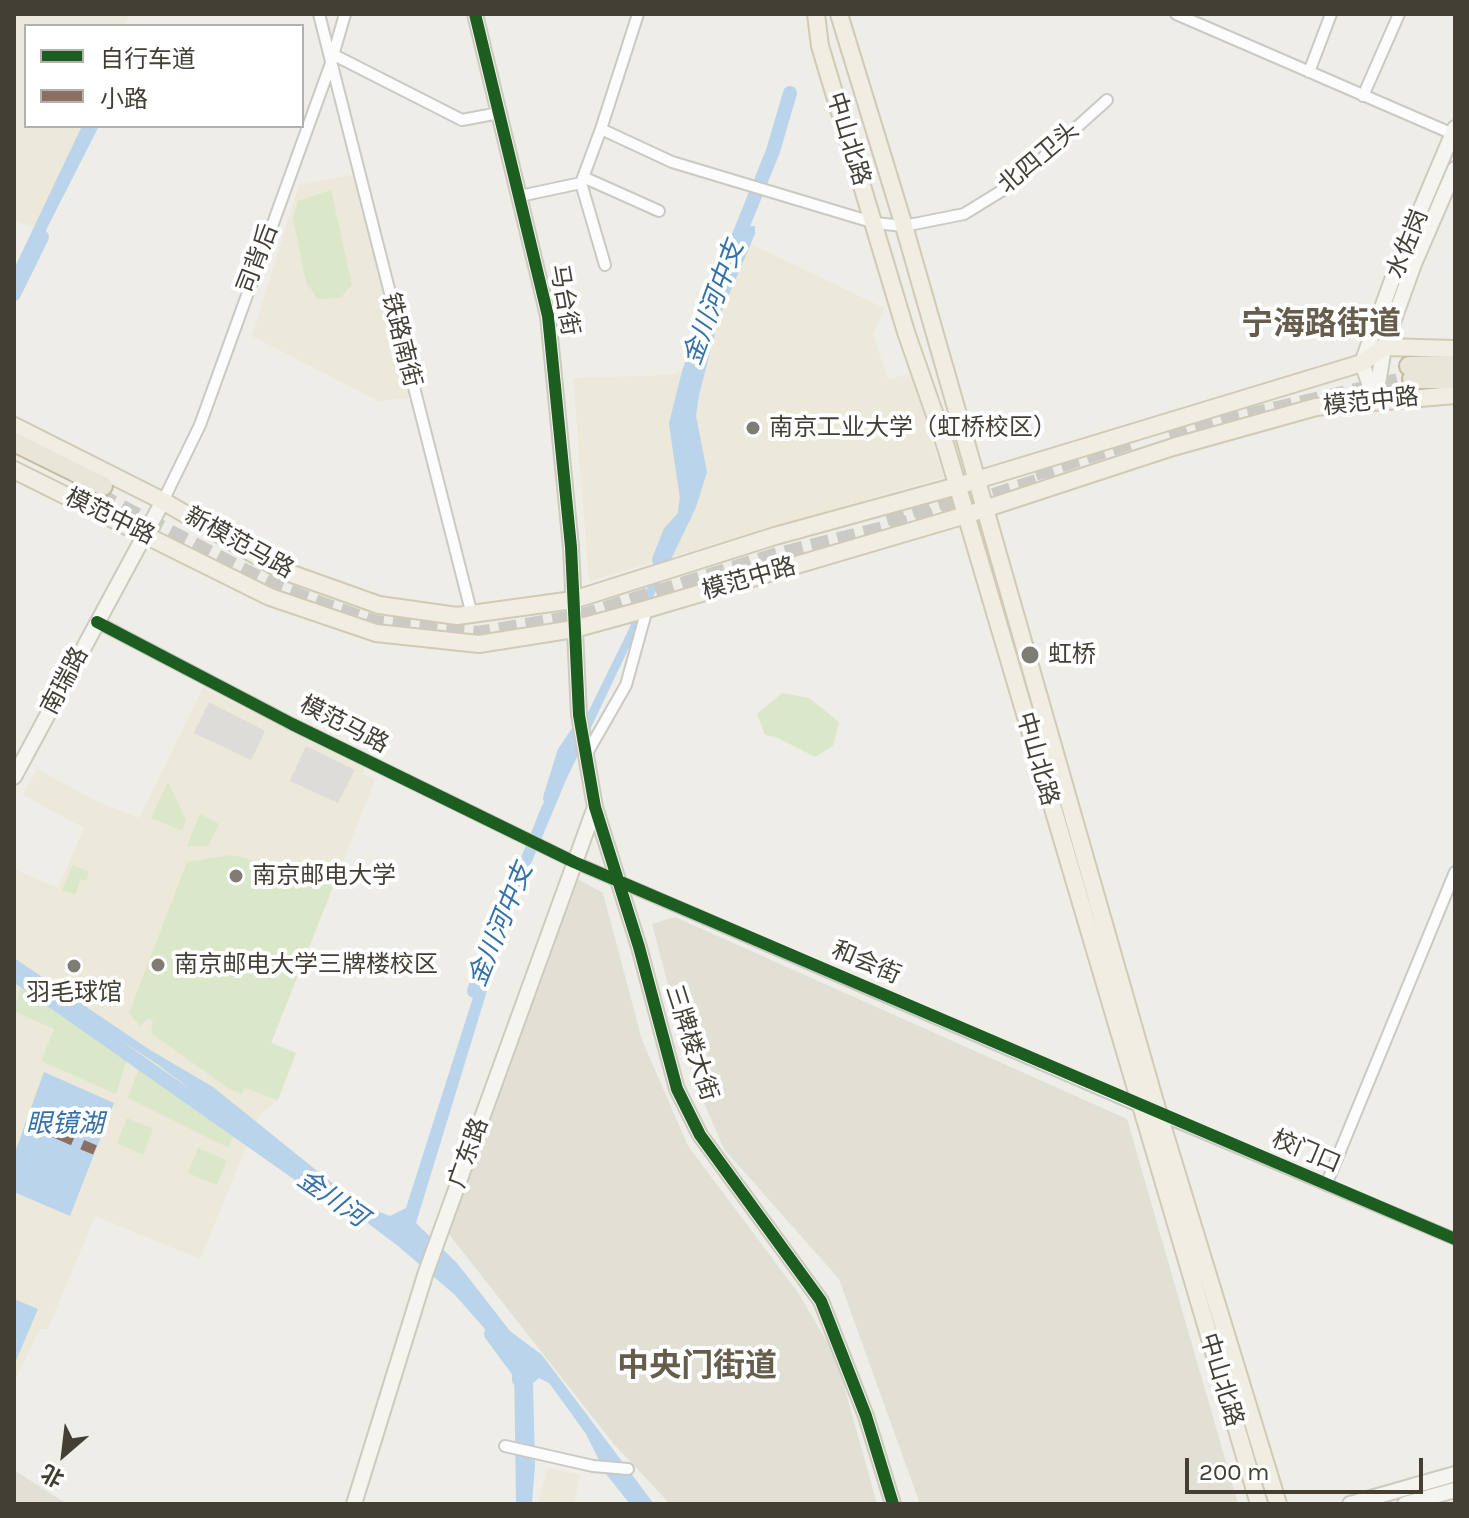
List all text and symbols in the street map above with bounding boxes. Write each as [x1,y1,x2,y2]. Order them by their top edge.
legend [24,24,304,128]
text: 自行车道 [100,45,196,73]
text: 小路 [100,85,148,113]
street label: 中山北路 [820,89,876,189]
street label: 北四卫头 [993,116,1085,200]
street label: 水佐岗 [1381,205,1435,283]
street label: 司背后 [232,220,284,298]
water label: 金川河中支 [677,237,751,369]
street label: 马台街 [544,262,584,338]
street label: 铁路南街 [375,290,427,390]
district label: 宁海路街道 [1241,306,1401,344]
street label: 模范中路 [1322,383,1420,421]
place label: 南京工业大学（虹桥校区） [769,414,1057,442]
marker: 南京工业大学（虹桥校区） [744,419,762,437]
street label: 模范中路 [61,483,159,551]
street label: 新模范马路 [180,501,298,585]
street label: 模范中路 [699,552,799,606]
place label: 虹桥 [1048,641,1096,669]
street label: 南瑞路 [35,642,95,720]
marker: 虹桥 [1019,644,1041,666]
street label: 模范马路 [295,690,393,760]
street label: 中山北路 [1010,709,1064,809]
water label: 金川河中支 [462,859,540,991]
place label: 南京邮电大学 [252,862,396,890]
marker: 南京邮电大学 [227,867,245,885]
street label: 和会街 [827,936,905,990]
place label: 南京邮电大学三牌楼校区 [174,951,438,979]
marker: 南京邮电大学三牌楼校区 [149,956,167,974]
marker: 羽毛球馆 [65,957,83,975]
place label: 羽毛球馆 [26,979,122,1007]
street label: 三牌楼大街 [659,981,723,1105]
water label: 眼镜湖 [26,1109,104,1141]
street label: 广东路 [443,1114,495,1192]
street label: 校门口 [1267,1125,1345,1179]
water label: 金川河 [291,1164,373,1234]
street label: 中山北路 [1193,1330,1249,1430]
district label: 中央门街道 [617,1348,777,1386]
north arrow [24,1414,104,1494]
scale bar [1189,1442,1427,1492]
text: 200 m [1199,1458,1270,1486]
text: 北 [37,1459,69,1492]

